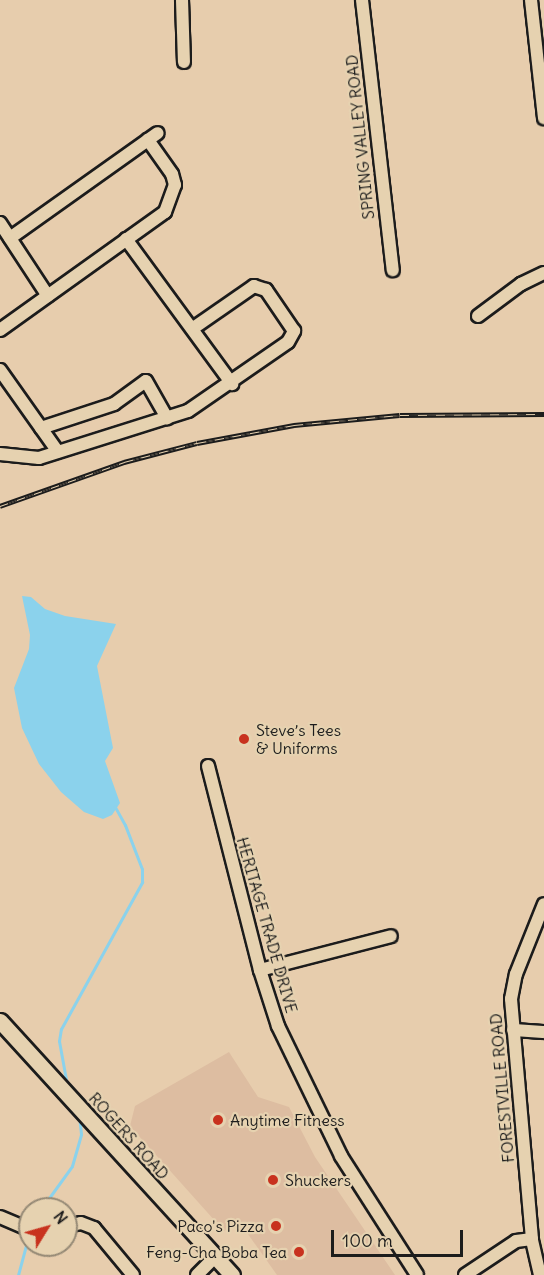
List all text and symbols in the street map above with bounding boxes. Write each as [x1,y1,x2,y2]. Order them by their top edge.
street label: SPRING VALLEY ROAD [342,54,378,220]
place label: Steve’s Tees & Uniforms [256,720,341,758]
marker: Steve’s Tees & Uniforms [237,732,251,746]
street label: HERITAGE TRADE DRIVE [233,835,301,1015]
street label: FORESTVILLE ROAD [486,1013,518,1163]
street label: ROGERS ROAD [85,1089,173,1183]
place label: Anytime Fitness [230,1110,344,1130]
marker: Anytime Fitness [211,1113,225,1127]
place label: Shuckers [285,1170,351,1190]
marker: Shuckers [266,1173,280,1187]
north arrow [18,1197,78,1257]
text: N [49,1207,72,1228]
place label: Paco's Pizza [177,1216,264,1236]
scale bar [334,1218,466,1256]
marker: Paco's Pizza [269,1219,283,1233]
text: 100 m [342,1229,393,1252]
place label: Feng-Cha Boba Tea [146,1242,287,1262]
marker: Feng-Cha Boba Tea [292,1245,306,1259]

